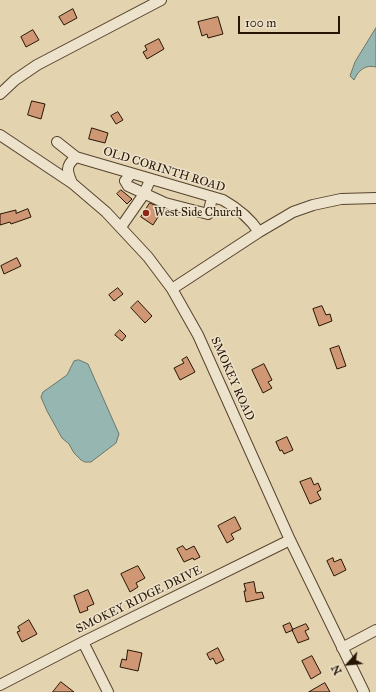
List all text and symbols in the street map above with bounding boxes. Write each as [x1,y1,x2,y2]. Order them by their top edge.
scale bar [240,8,342,34]
text: 100 m [245,16,276,30]
street label: OLD CORINTH ROAD [101,145,227,195]
place label: West Side Church [154,206,242,220]
marker: West Side Church [141,208,151,218]
street label: SMOKEY ROAD [207,335,257,423]
street label: SMOKEY RIDGE DRIVE [74,563,204,637]
north arrow [328,644,368,684]
text: N [329,663,345,677]

